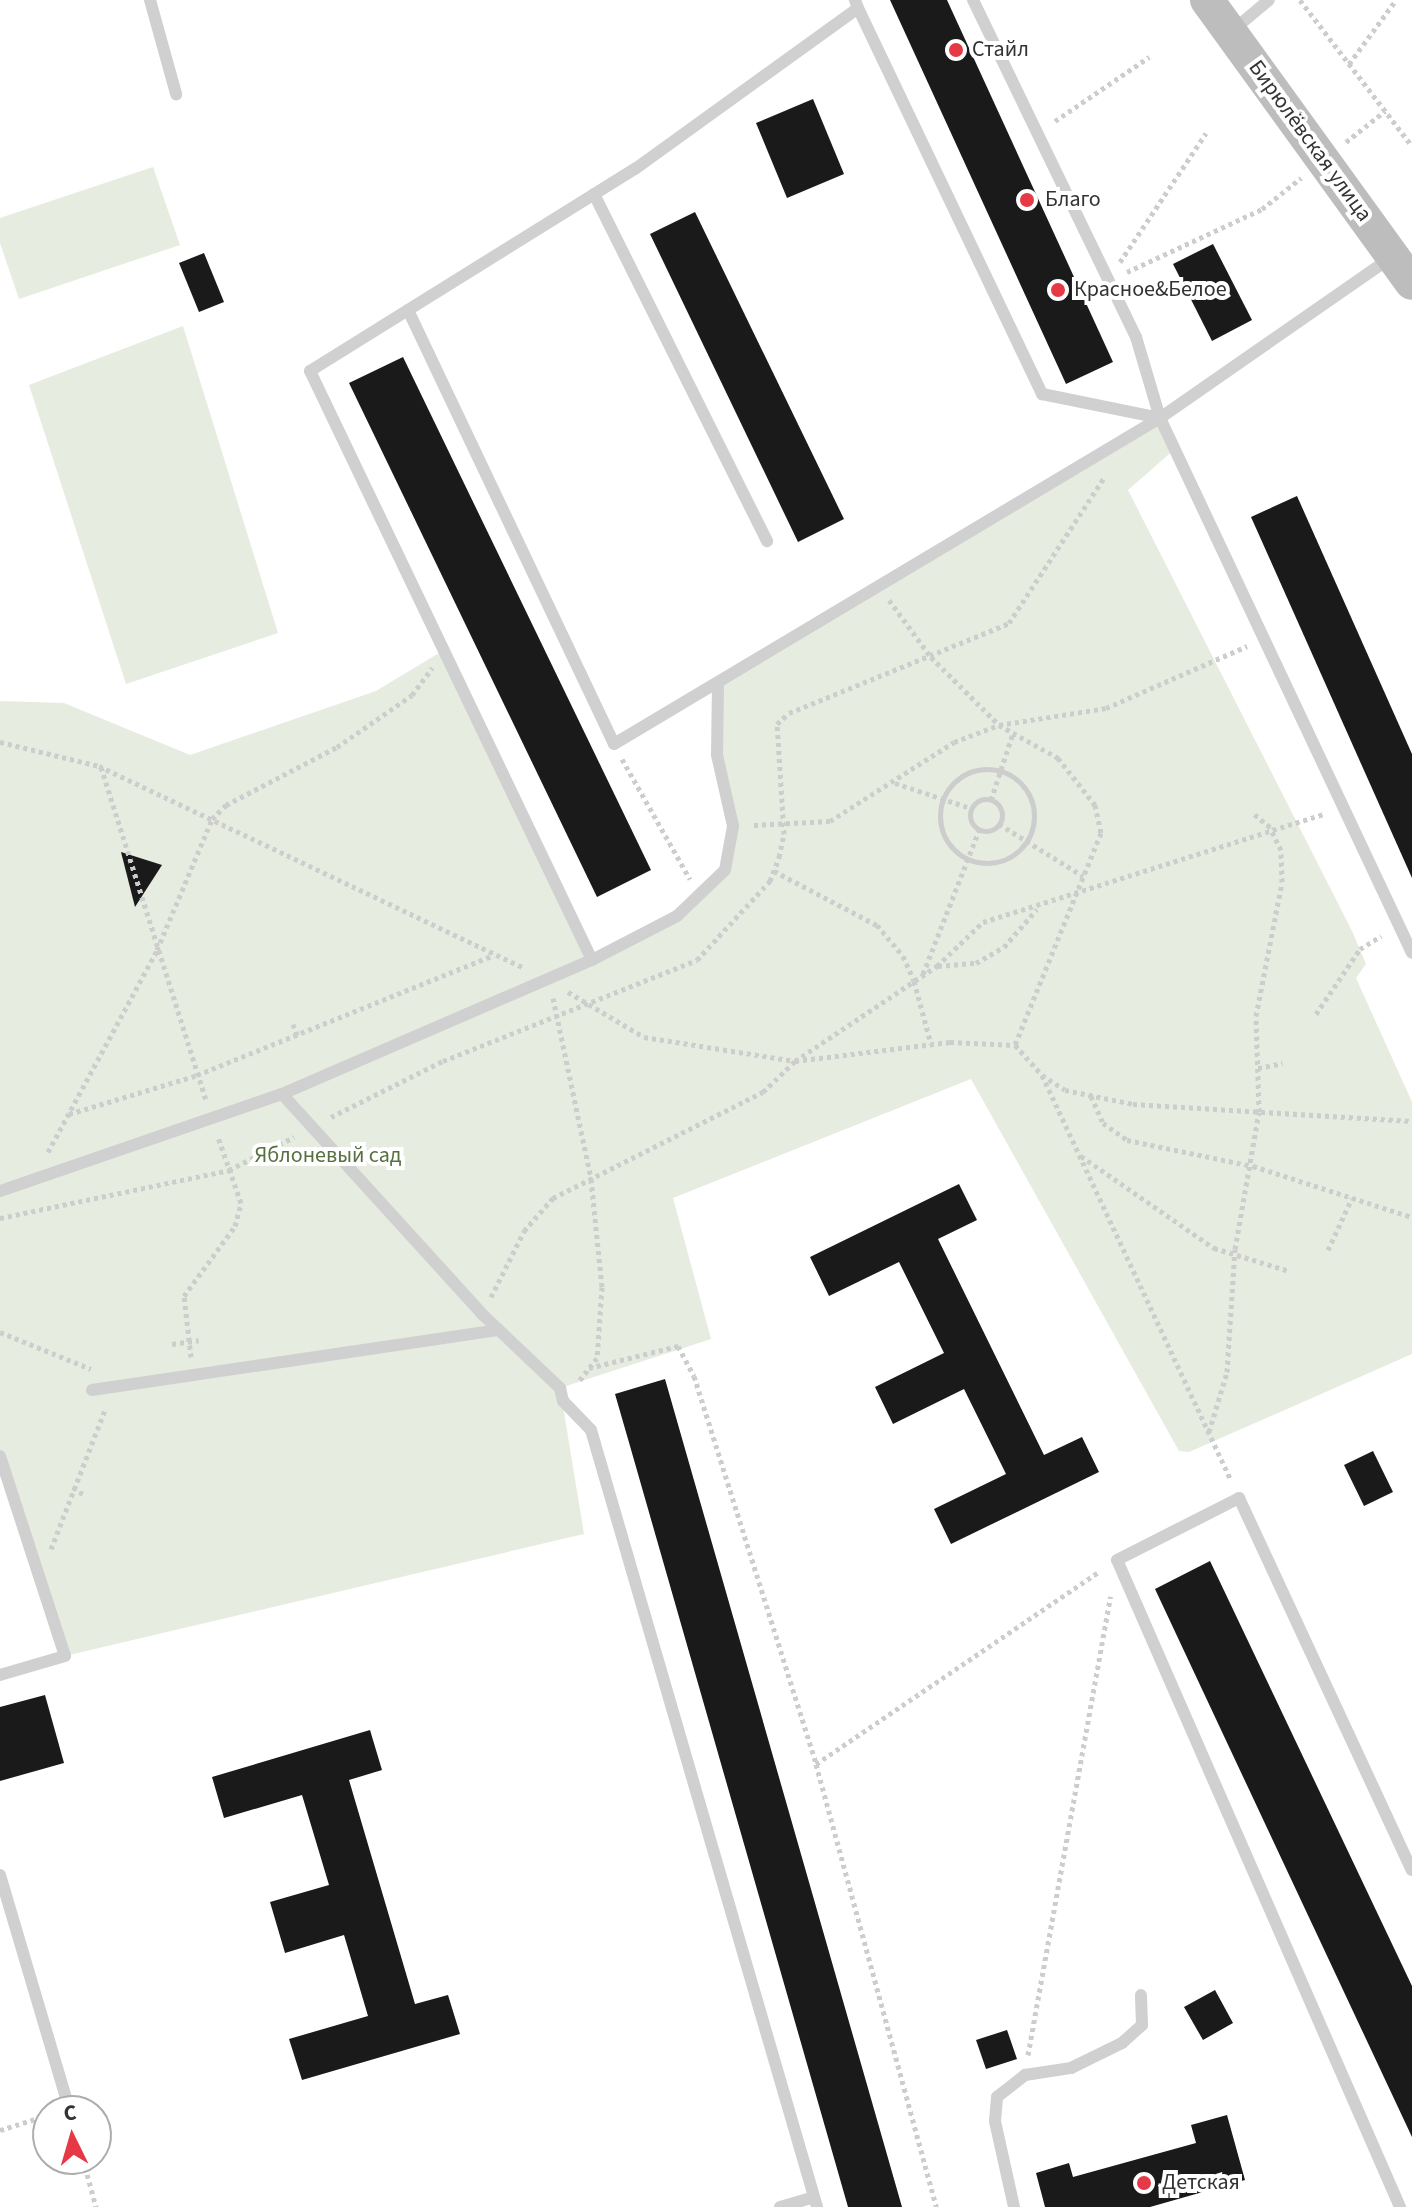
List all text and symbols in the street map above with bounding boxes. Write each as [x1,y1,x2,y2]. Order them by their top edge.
place label: Стайл [972,37,1029,63]
marker: Стайл [947,41,965,59]
street label: Бирюлёвская улица [1243,55,1377,227]
place label: Благо [1045,187,1101,213]
marker: Благо [1016,189,1038,211]
place label: Красное&Белое [1074,277,1227,303]
marker: Красное&Белое [1049,281,1067,299]
park label: Яблоневый сад [255,1143,401,1169]
north arrow [32,2095,112,2175]
text: С [62,2097,78,2130]
place label: Детская [1162,2170,1240,2196]
marker: Детская [1133,2172,1155,2194]

